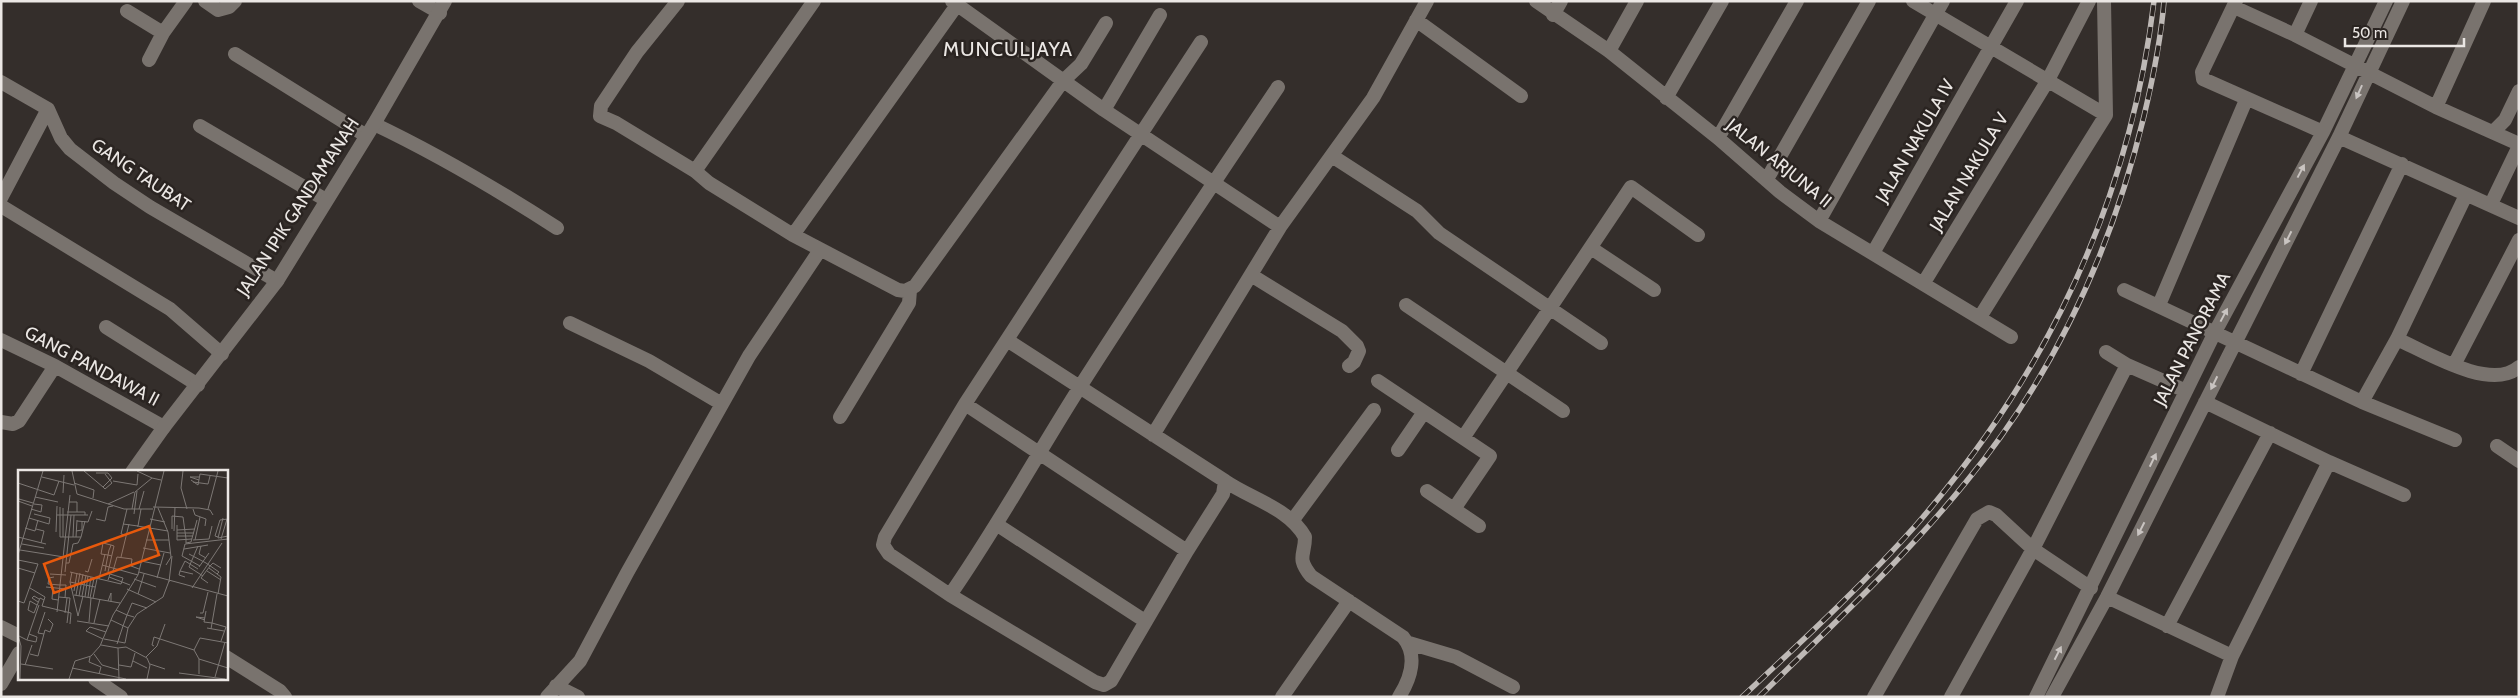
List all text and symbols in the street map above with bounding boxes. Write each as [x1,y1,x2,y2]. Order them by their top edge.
scale bar [2345,15,2464,47]
text: 50 m [2352,24,2387,42]
district label: MUNCULJAYA [943,37,1073,61]
street label: JALAN NAKULA IV [1870,75,1959,208]
one-way arrow [2355,85,2363,100]
street label: JALAN NAKULA V [1924,109,2013,236]
street label: JALAN ARJUNA II [1721,113,1836,212]
street label: JALAN IPIK GANDAMANAH [232,114,364,301]
street label: GANG TAUBAT [87,134,195,216]
one-way arrow [2297,165,2306,178]
one-way arrow [2284,231,2292,246]
street label: JALAN PANORAMA [2148,268,2235,411]
one-way arrow [2220,308,2229,321]
street label: GANG PANDAWA II [21,321,163,411]
one-way arrow [2210,376,2218,390]
one-way arrow [2149,453,2157,468]
inset map [18,470,228,680]
one-way arrow [2137,521,2145,536]
one-way arrow [2054,646,2062,661]

